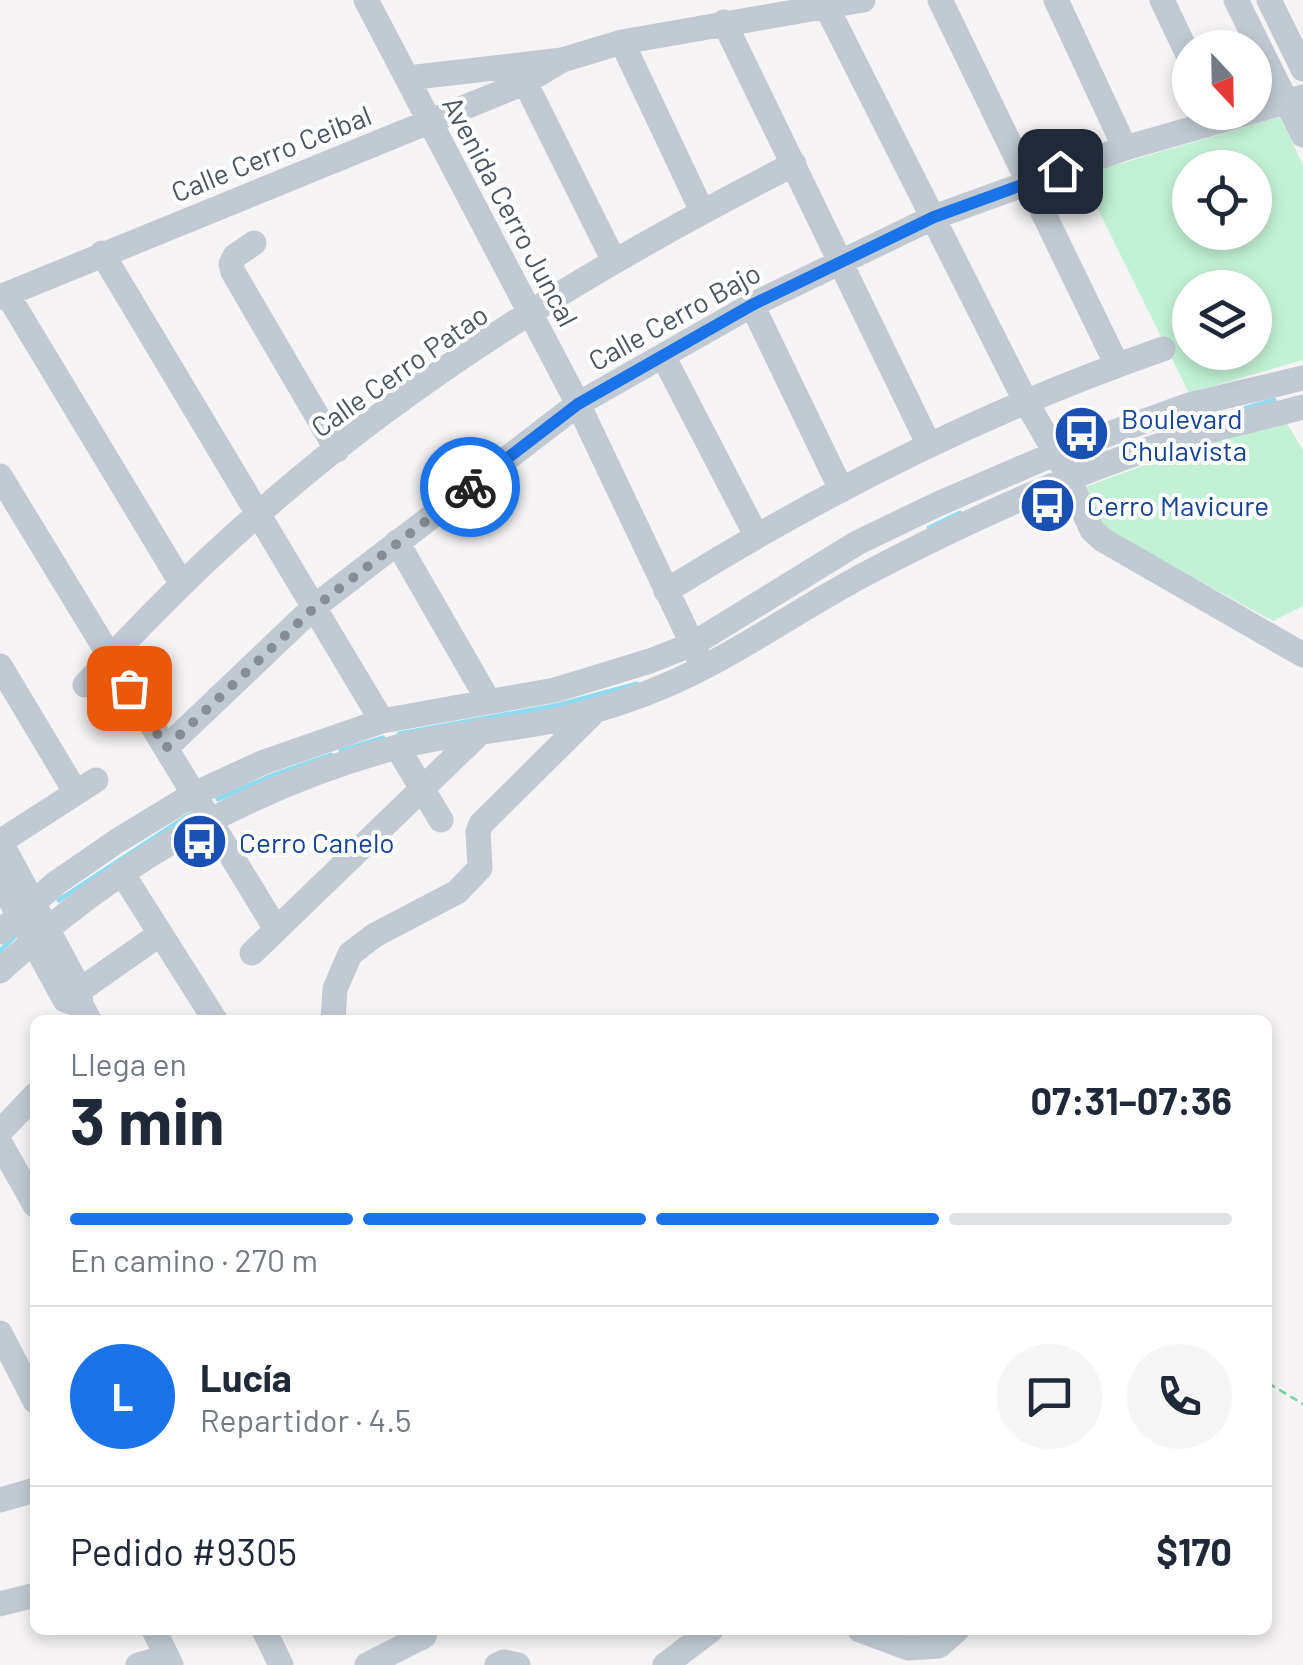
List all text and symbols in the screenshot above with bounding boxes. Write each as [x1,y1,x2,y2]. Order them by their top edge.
north arrow [1172,30,1272,130]
map controls [1172,30,1272,370]
street label: Avenida Cerro Juncal [436,90,586,332]
street label: Calle Cerro Ceibal [166,97,376,209]
pin [1018,129,1103,214]
icon: home [1033,144,1088,199]
button: locate [1172,150,1272,250]
street label: Calle Cerro Bajo [582,255,766,377]
button: layers [1172,270,1272,370]
street label: Calle Cerro Patao [304,296,494,444]
place label: Boulevard Chulavista [1121,401,1247,467]
bus stop icon: Boulevard Chulavista [1052,404,1112,464]
courier [420,437,520,537]
icon: bike [443,460,498,515]
bus stop icon: Cerro Mavicure [1018,475,1078,535]
place label: Cerro Mavicure [1087,488,1269,522]
pin [87,646,172,731]
icon: bag [102,661,157,716]
bus stop icon: Cerro Canelo [170,812,230,872]
place label: Cerro Canelo [239,825,395,859]
text: Llega en [70,1044,187,1082]
text: 07:31–07:36 [1030,1077,1232,1123]
text: 3 min [70,1080,225,1158]
text: En camino · 270 m [70,1240,318,1278]
button: chat [997,1344,1102,1449]
button: phone [1127,1344,1232,1449]
text: Lucía [200,1354,292,1400]
text: L [112,1373,133,1419]
text: Repartidor · 4.5 [200,1400,412,1438]
text: Pedido #9305 [70,1528,297,1574]
text: $170 [1156,1528,1232,1574]

